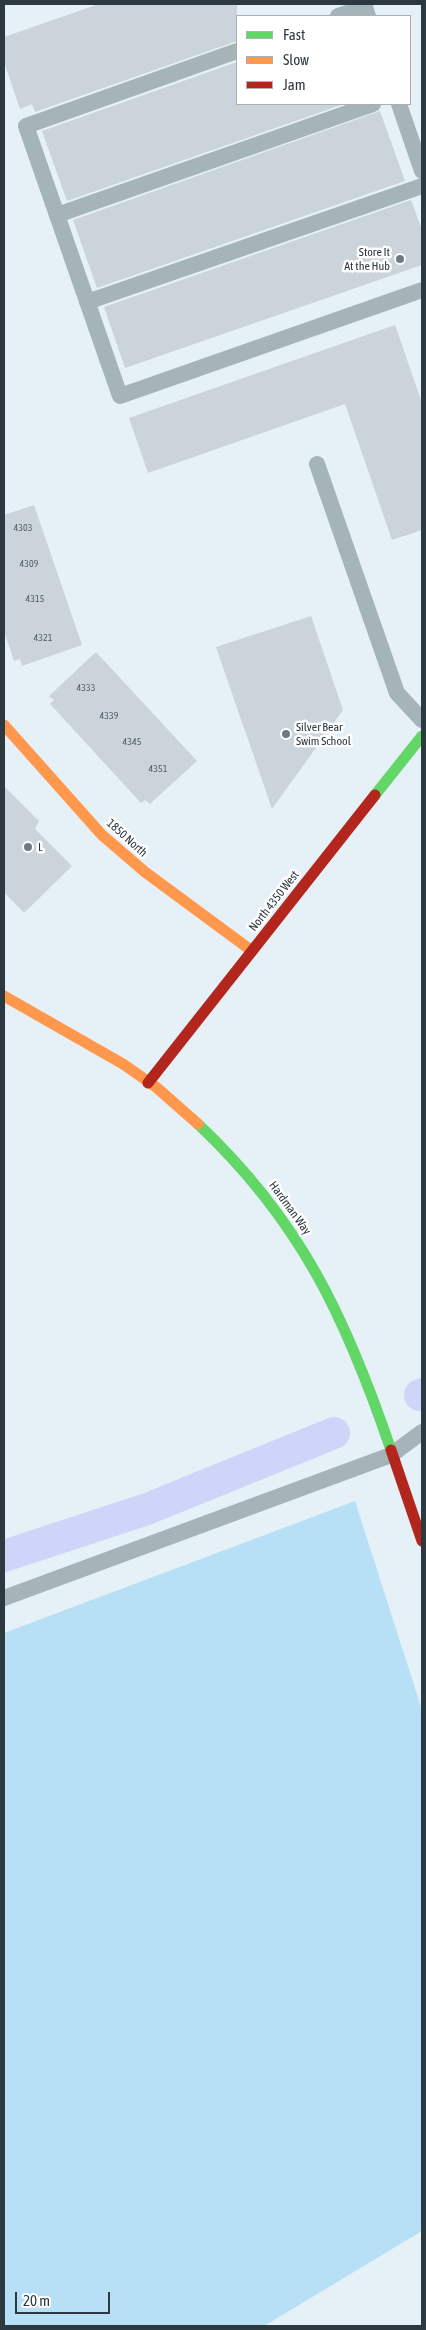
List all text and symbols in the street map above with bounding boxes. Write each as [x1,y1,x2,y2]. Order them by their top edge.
legend [236,15,411,105]
text: Fast [283,26,305,43]
text: Slow [283,51,309,68]
text: Jam [283,76,306,93]
place label: Store It At the Hub [344,245,390,273]
marker: Store It At the Hub [394,253,406,265]
house number: 4303 [14,522,32,534]
house number: 4309 [20,558,38,570]
house number: 4315 [26,593,44,605]
house number: 4321 [34,632,52,644]
house number: 4333 [77,682,95,694]
house number: 4339 [100,710,118,722]
place label: Silver Bear Swim School [296,720,351,748]
marker: Silver Bear Swim School [280,728,292,740]
house number: 4345 [123,736,141,748]
house number: 4351 [149,763,167,775]
street label: 1850 North [104,816,150,860]
place label: L [38,840,43,854]
marker: L [22,841,34,853]
street label: North 4350 West [246,868,302,934]
street label: Hardman Way [266,1179,314,1237]
scale bar [18,2282,112,2314]
text: 20 m [23,2292,50,2309]

